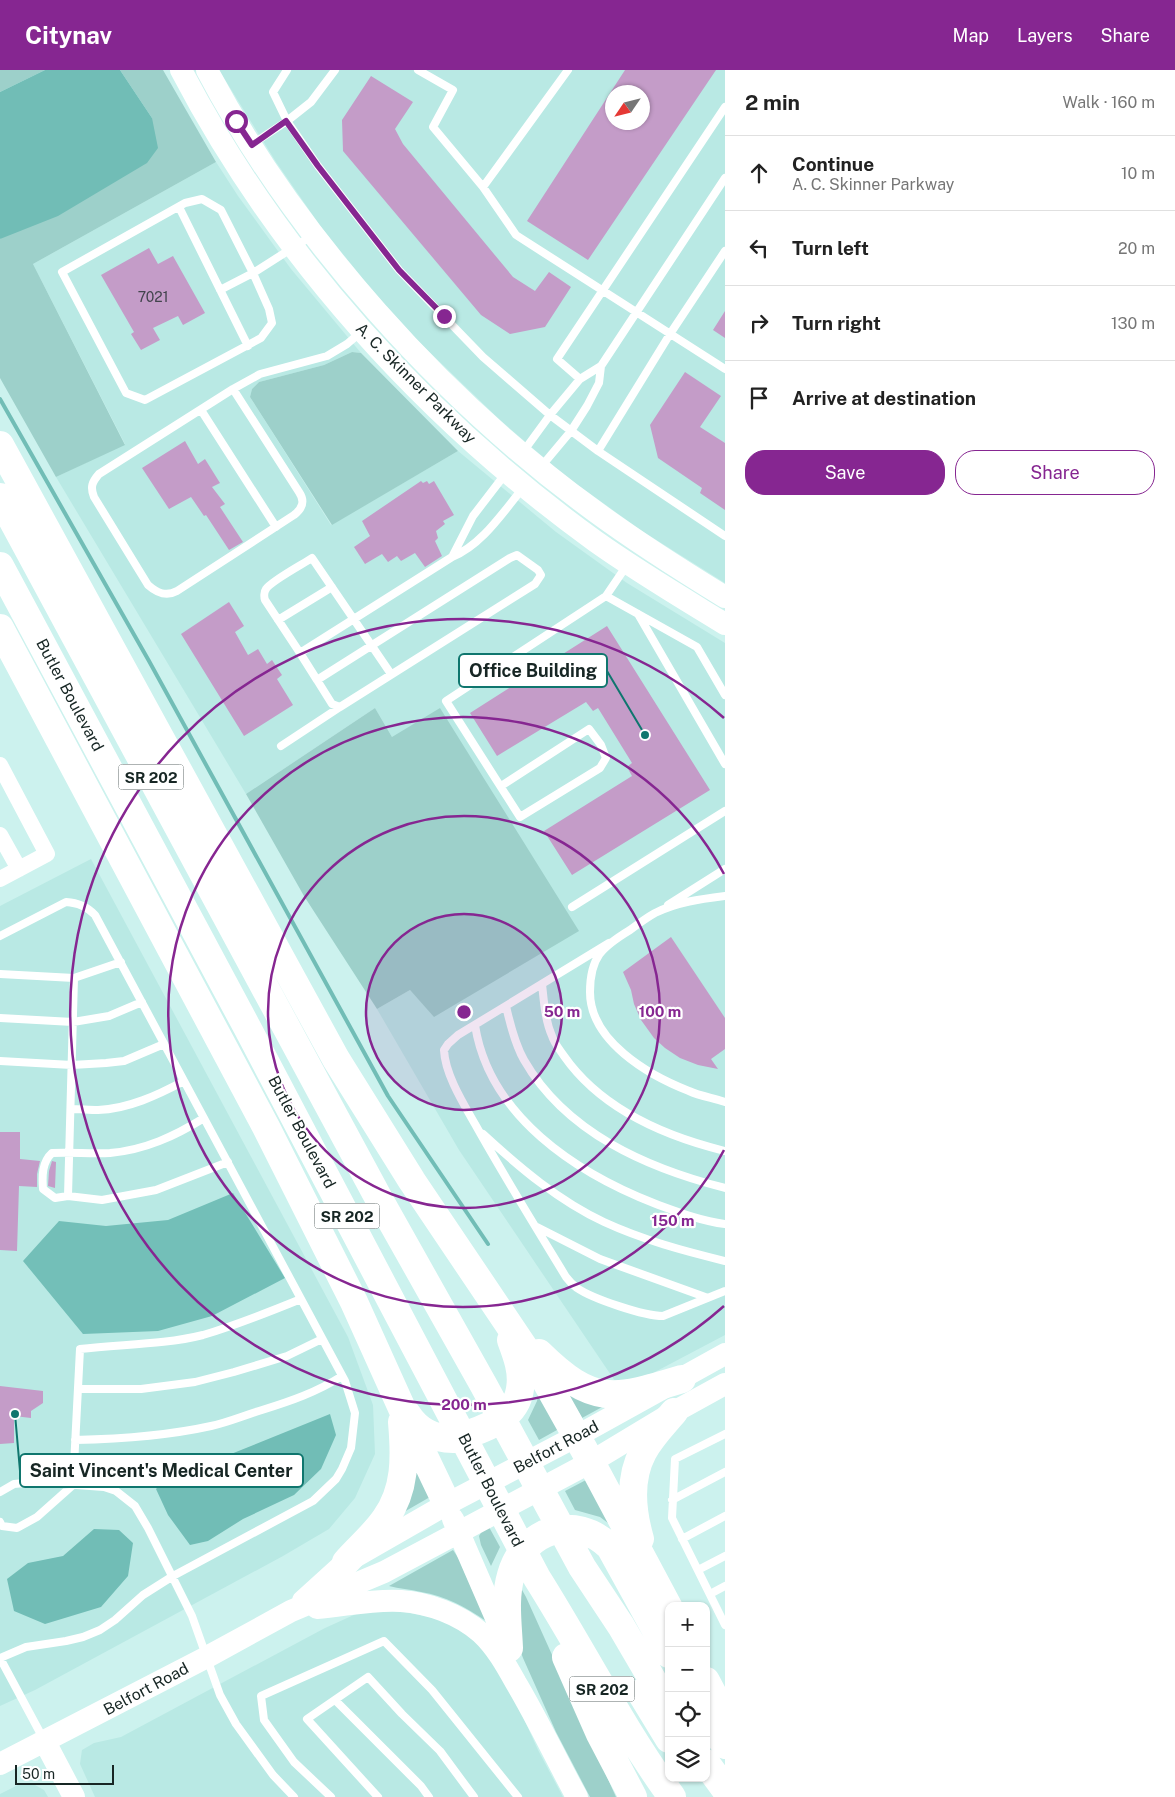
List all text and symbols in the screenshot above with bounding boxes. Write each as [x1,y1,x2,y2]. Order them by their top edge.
text: Citynav [25,21,112,49]
text: Map [953,25,989,46]
text: Layers [1017,25,1073,46]
text: Share [1101,25,1150,46]
north arrow [605,85,650,130]
text: 2 min [745,90,800,115]
text: Walk · 160 m [1063,93,1155,112]
route start [225,110,248,133]
text: Continue [792,153,874,175]
icon: ahead [745,159,773,187]
text: 10 m [1121,164,1155,183]
text: A. C. Skinner Parkway [792,175,954,194]
icon: left [745,234,773,262]
text: Turn left [792,237,869,259]
text: 20 m [1118,239,1155,258]
house number: 7021 [138,289,168,305]
route end [433,305,456,328]
icon: right [745,309,773,337]
text: Turn right [792,312,881,334]
text: 130 m [1111,314,1155,333]
street label: A. C. Skinner Parkway [352,319,480,447]
icon: arrive [745,384,773,412]
text: Arrive at destination [792,387,976,409]
button: Save [745,450,945,495]
button: Share [955,450,1155,495]
street label: Butler Boulevard [32,635,108,755]
callout: Office Building [459,654,607,687]
text: Office Building [469,660,597,681]
road number: SR 202 [118,764,184,790]
centre of rings [455,1003,473,1021]
text: 50 m [544,1003,580,1020]
text: 100 m [639,1003,681,1020]
street label: Butler Boulevard [264,1072,340,1192]
road number: SR 202 [314,1204,380,1228]
text: 150 m [651,1212,695,1229]
text: 200 m [441,1396,487,1413]
street label: Belfort Road [510,1417,602,1477]
street label: Butler Boulevard [454,1430,528,1550]
callout: Saint Vincent's Medical Center [20,1454,303,1487]
text: Saint Vincent's Medical Center [29,1460,293,1481]
map controls [665,1602,710,1782]
button: + [665,1602,710,1647]
button: − [665,1647,710,1692]
street label: Belfort Road [100,1659,192,1719]
road number: SR 202 [570,1676,634,1702]
button: locate [665,1692,710,1737]
button: layers [665,1737,710,1782]
scale bar [15,1762,114,1785]
text: 50 m [22,1766,55,1782]

